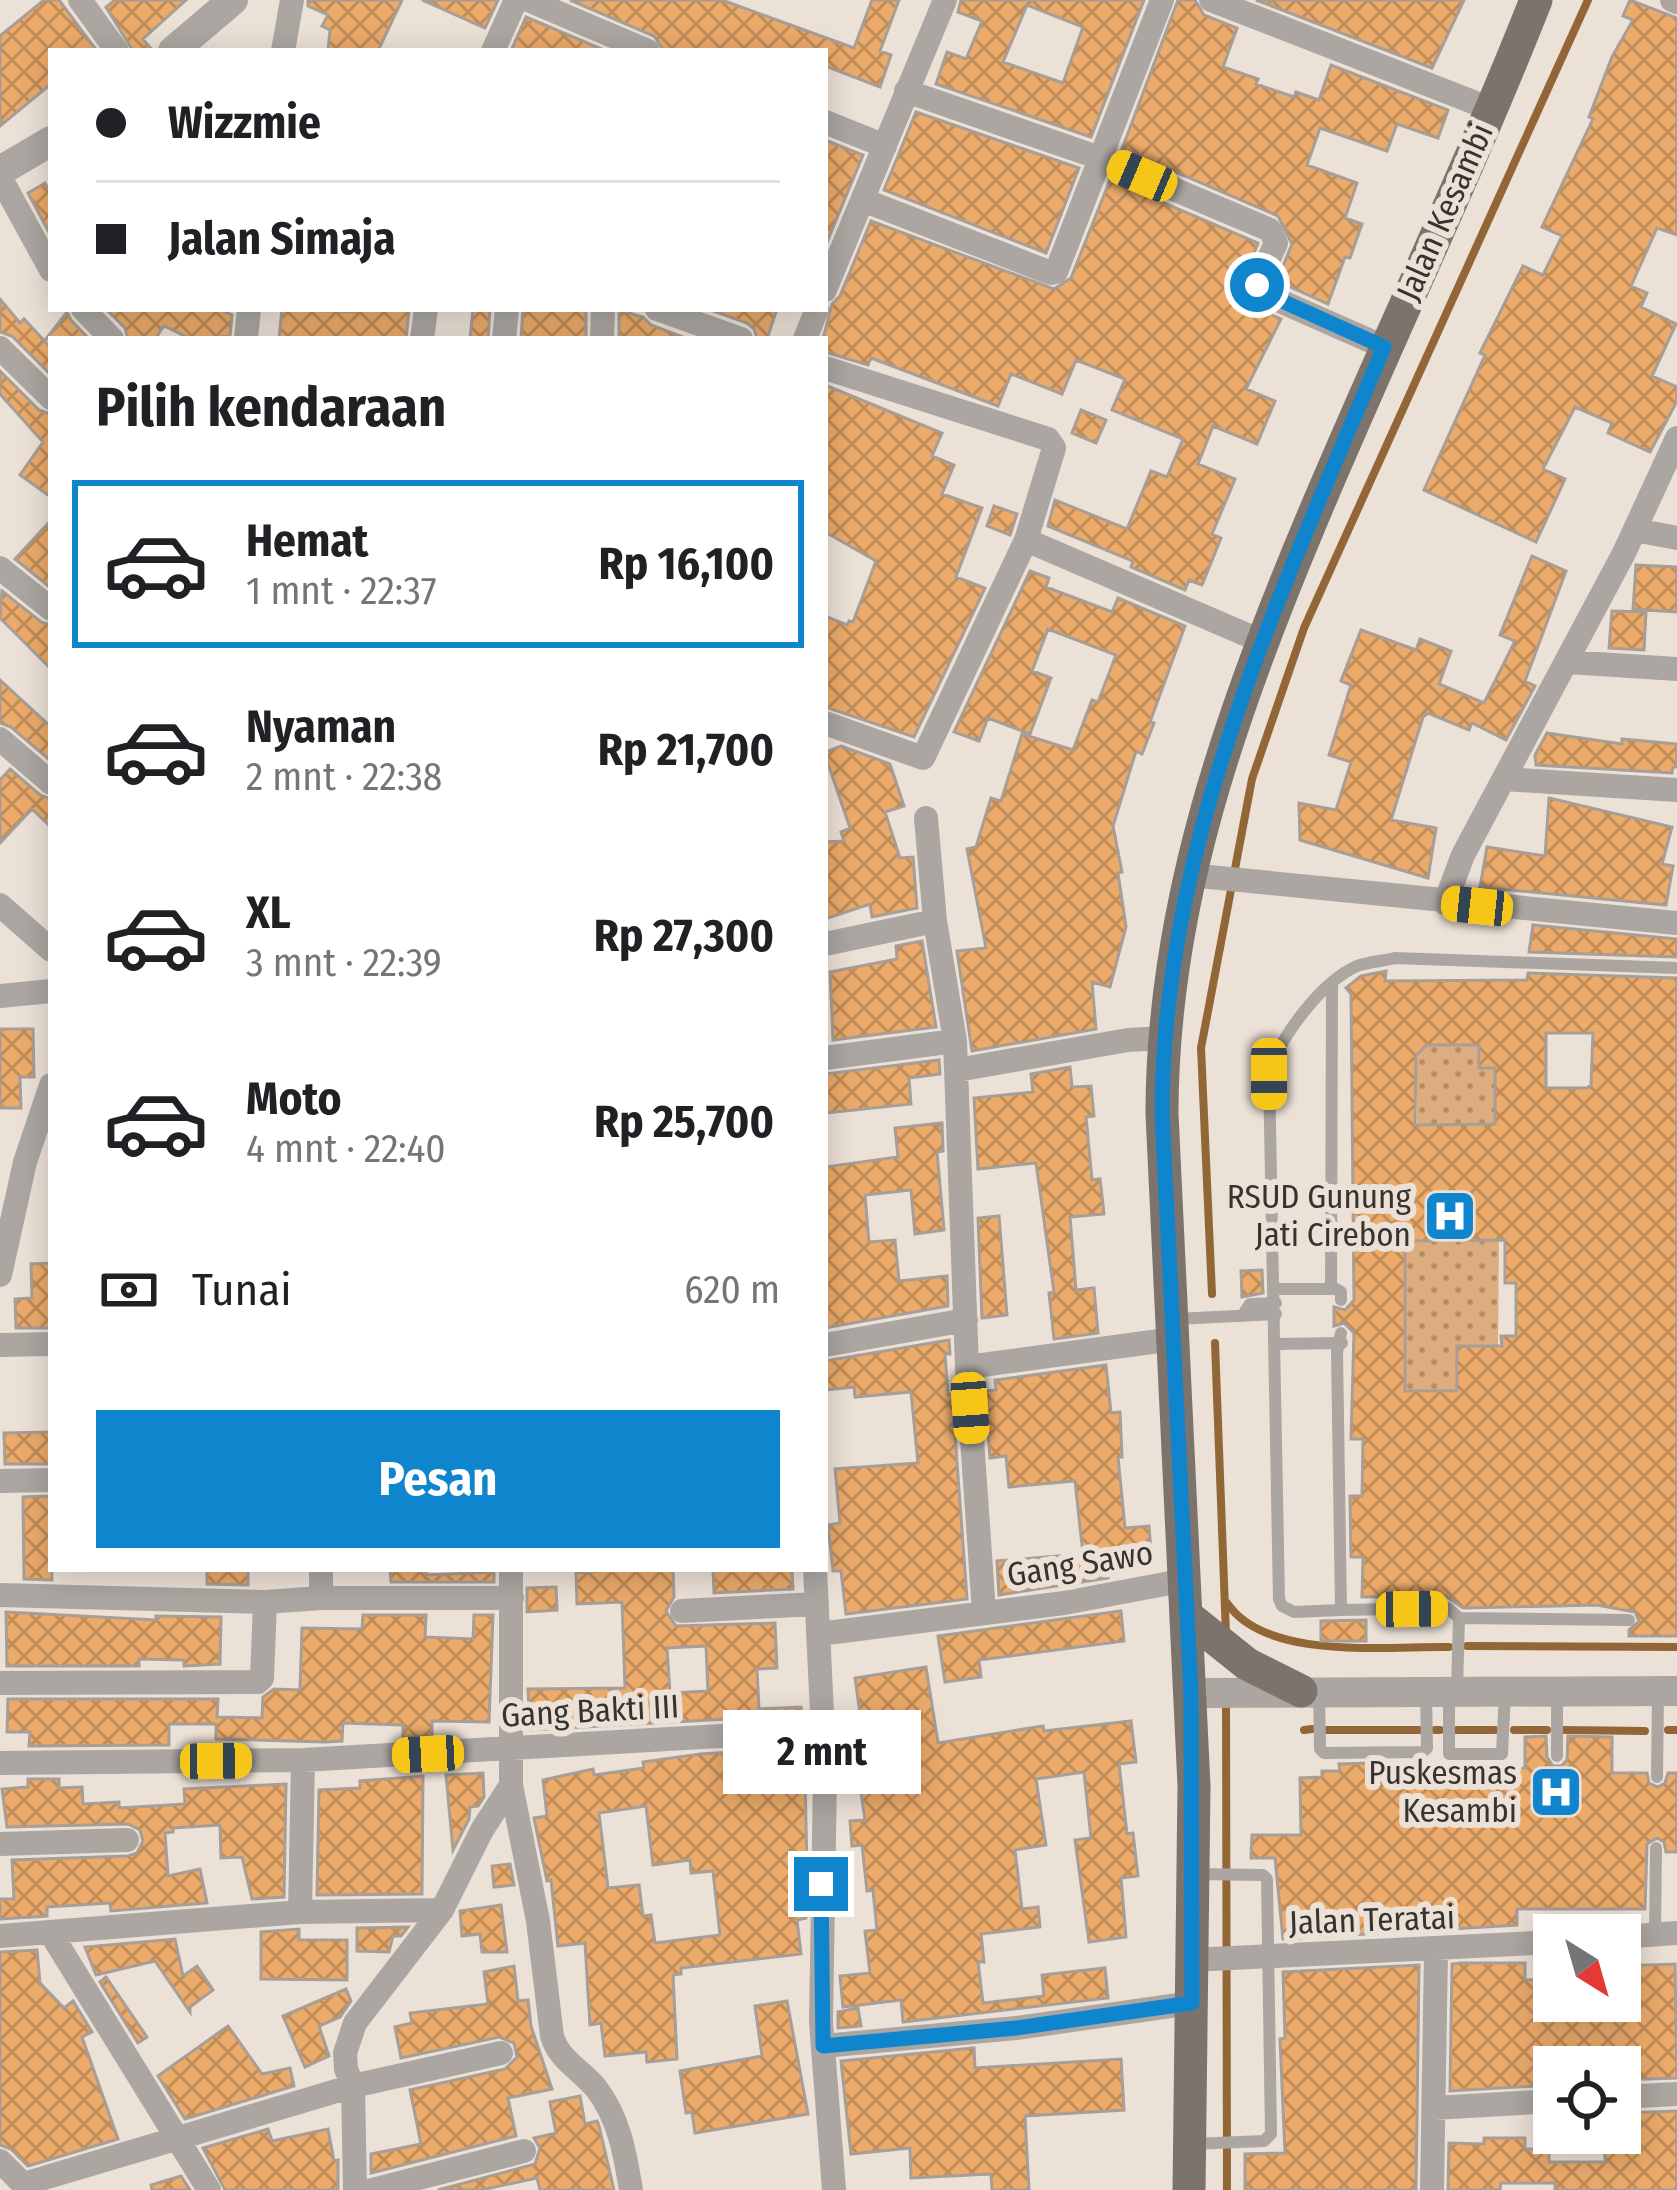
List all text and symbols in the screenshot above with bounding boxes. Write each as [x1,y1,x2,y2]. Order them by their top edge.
text: Wizzmie [168,96,321,150]
street label: Jalan Kesambi [1388,117,1502,307]
car [1102,145,1182,207]
text: Jalan Simaja [168,212,396,266]
route start [1230,258,1284,312]
text: Pilih kendaraan [96,376,446,440]
icon: car [102,510,210,618]
text: Hemat [246,514,368,568]
text: Rp 16,100 [598,537,774,591]
text: 1 mnt · 22:37 [246,568,436,614]
icon: car [102,696,210,804]
text: Nyaman [246,700,396,754]
text: Rp 21,700 [598,723,774,777]
text: 2 mnt · 22:38 [246,754,442,800]
icon: car [102,882,210,990]
car [1439,884,1515,928]
text: XL [246,886,291,940]
text: Rp 27,300 [594,909,774,963]
text: 3 mnt · 22:39 [246,940,442,986]
car [1251,1038,1287,1110]
icon: car [102,1068,210,1176]
text: Moto [246,1072,342,1126]
text: Rp 25,700 [594,1095,774,1149]
text: 4 mnt · 22:40 [246,1126,446,1172]
place label: RSUD Gunung Jati Cirebon [1227,1177,1411,1255]
hospital icon: RSUD Gunung Jati Cirebon [1422,1188,1478,1244]
icon: cash [96,1257,162,1323]
text: Tunai [192,1263,292,1317]
text: 620 m [684,1267,780,1313]
car [950,1371,990,1445]
button: Pesan [96,1410,780,1548]
street label: Gang Sawo [1004,1533,1156,1595]
car [1376,1590,1448,1628]
street label: Gang Bakti III [500,1686,680,1736]
callout: 2 mnt [722,1710,920,1794]
text: 2 mnt [777,1729,867,1775]
car [391,1734,465,1774]
car [180,1742,252,1780]
place label: Puskesmas Kesambi [1368,1753,1517,1831]
hospital icon: Puskesmas Kesambi [1528,1764,1584,1820]
route end [794,1857,848,1911]
street label: Jalan Teratai [1288,1897,1456,1943]
north arrow [1533,1914,1641,2022]
map controls [1533,1914,1641,2154]
button: locate [1533,2046,1641,2154]

